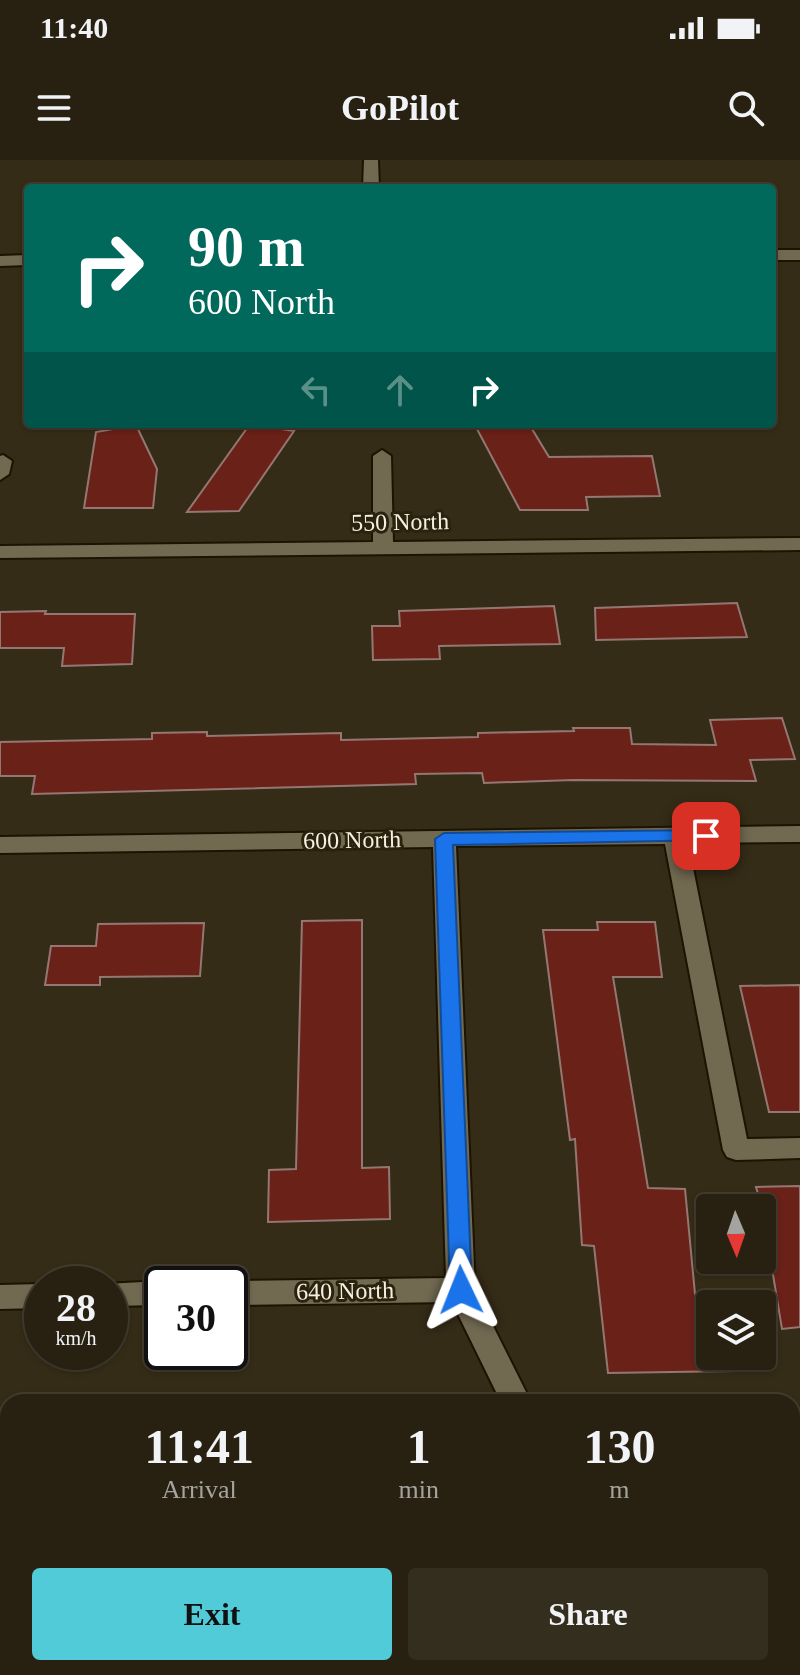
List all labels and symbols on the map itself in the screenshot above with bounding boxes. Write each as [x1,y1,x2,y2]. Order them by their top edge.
street label: 550 North [351,508,449,536]
pin [672,802,740,870]
street label: 600 North [303,826,401,854]
north arrow [696,1194,776,1274]
position arrow [419,1248,503,1332]
speed limit sign: 30 [144,1266,248,1370]
street label: 640 North [296,1277,394,1305]

